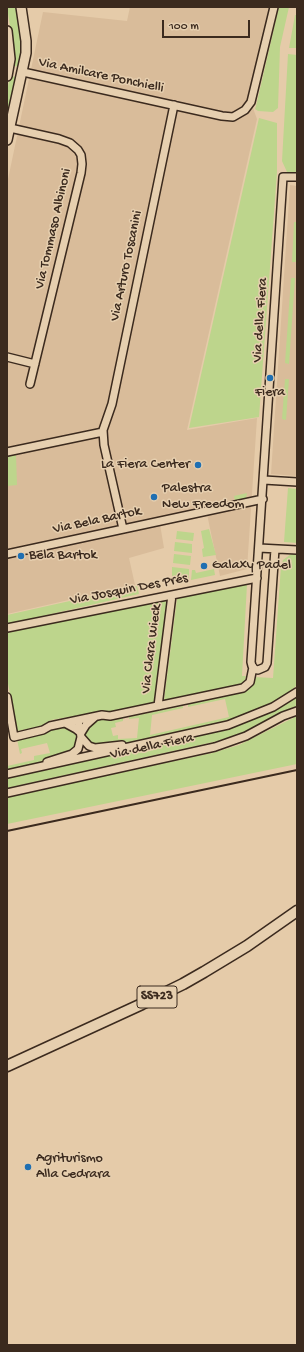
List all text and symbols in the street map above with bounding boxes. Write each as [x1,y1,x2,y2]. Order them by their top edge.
scale bar [164,12,252,38]
text: 100 m [169,20,199,34]
street label: Via Amilcare Ponchielli [37,55,165,97]
street label: Via Tommaso Albinoni [32,167,76,291]
street label: Via Arturo Toscanini [107,209,147,323]
street label: Via della Fiera [250,277,272,363]
marker: Fiera [265,373,275,383]
place label: Fiera [255,385,285,401]
place label: La Fiera Center [101,457,190,473]
marker: La Fiera Center [193,460,203,470]
place label: Palestra New Freedom [162,481,245,514]
marker: Palestra New Freedom [149,492,159,502]
street label: Via Bela Bartok [51,503,143,539]
place label: Bela Bartok [29,548,97,564]
marker: Bela Bartok [16,551,26,561]
place label: Galaxy Padel [212,558,291,574]
marker: Galaxy Padel [199,561,209,571]
street label: Via Josquin Des Prés [69,570,189,610]
street label: Via Clara Wieck [138,604,166,694]
street label: Via della Fiera [109,730,195,764]
road number: SS723 [137,986,177,1008]
place label: Agriturismo Alla Cedrara [36,1151,110,1184]
marker: Agriturismo Alla Cedrara [23,1162,33,1172]

